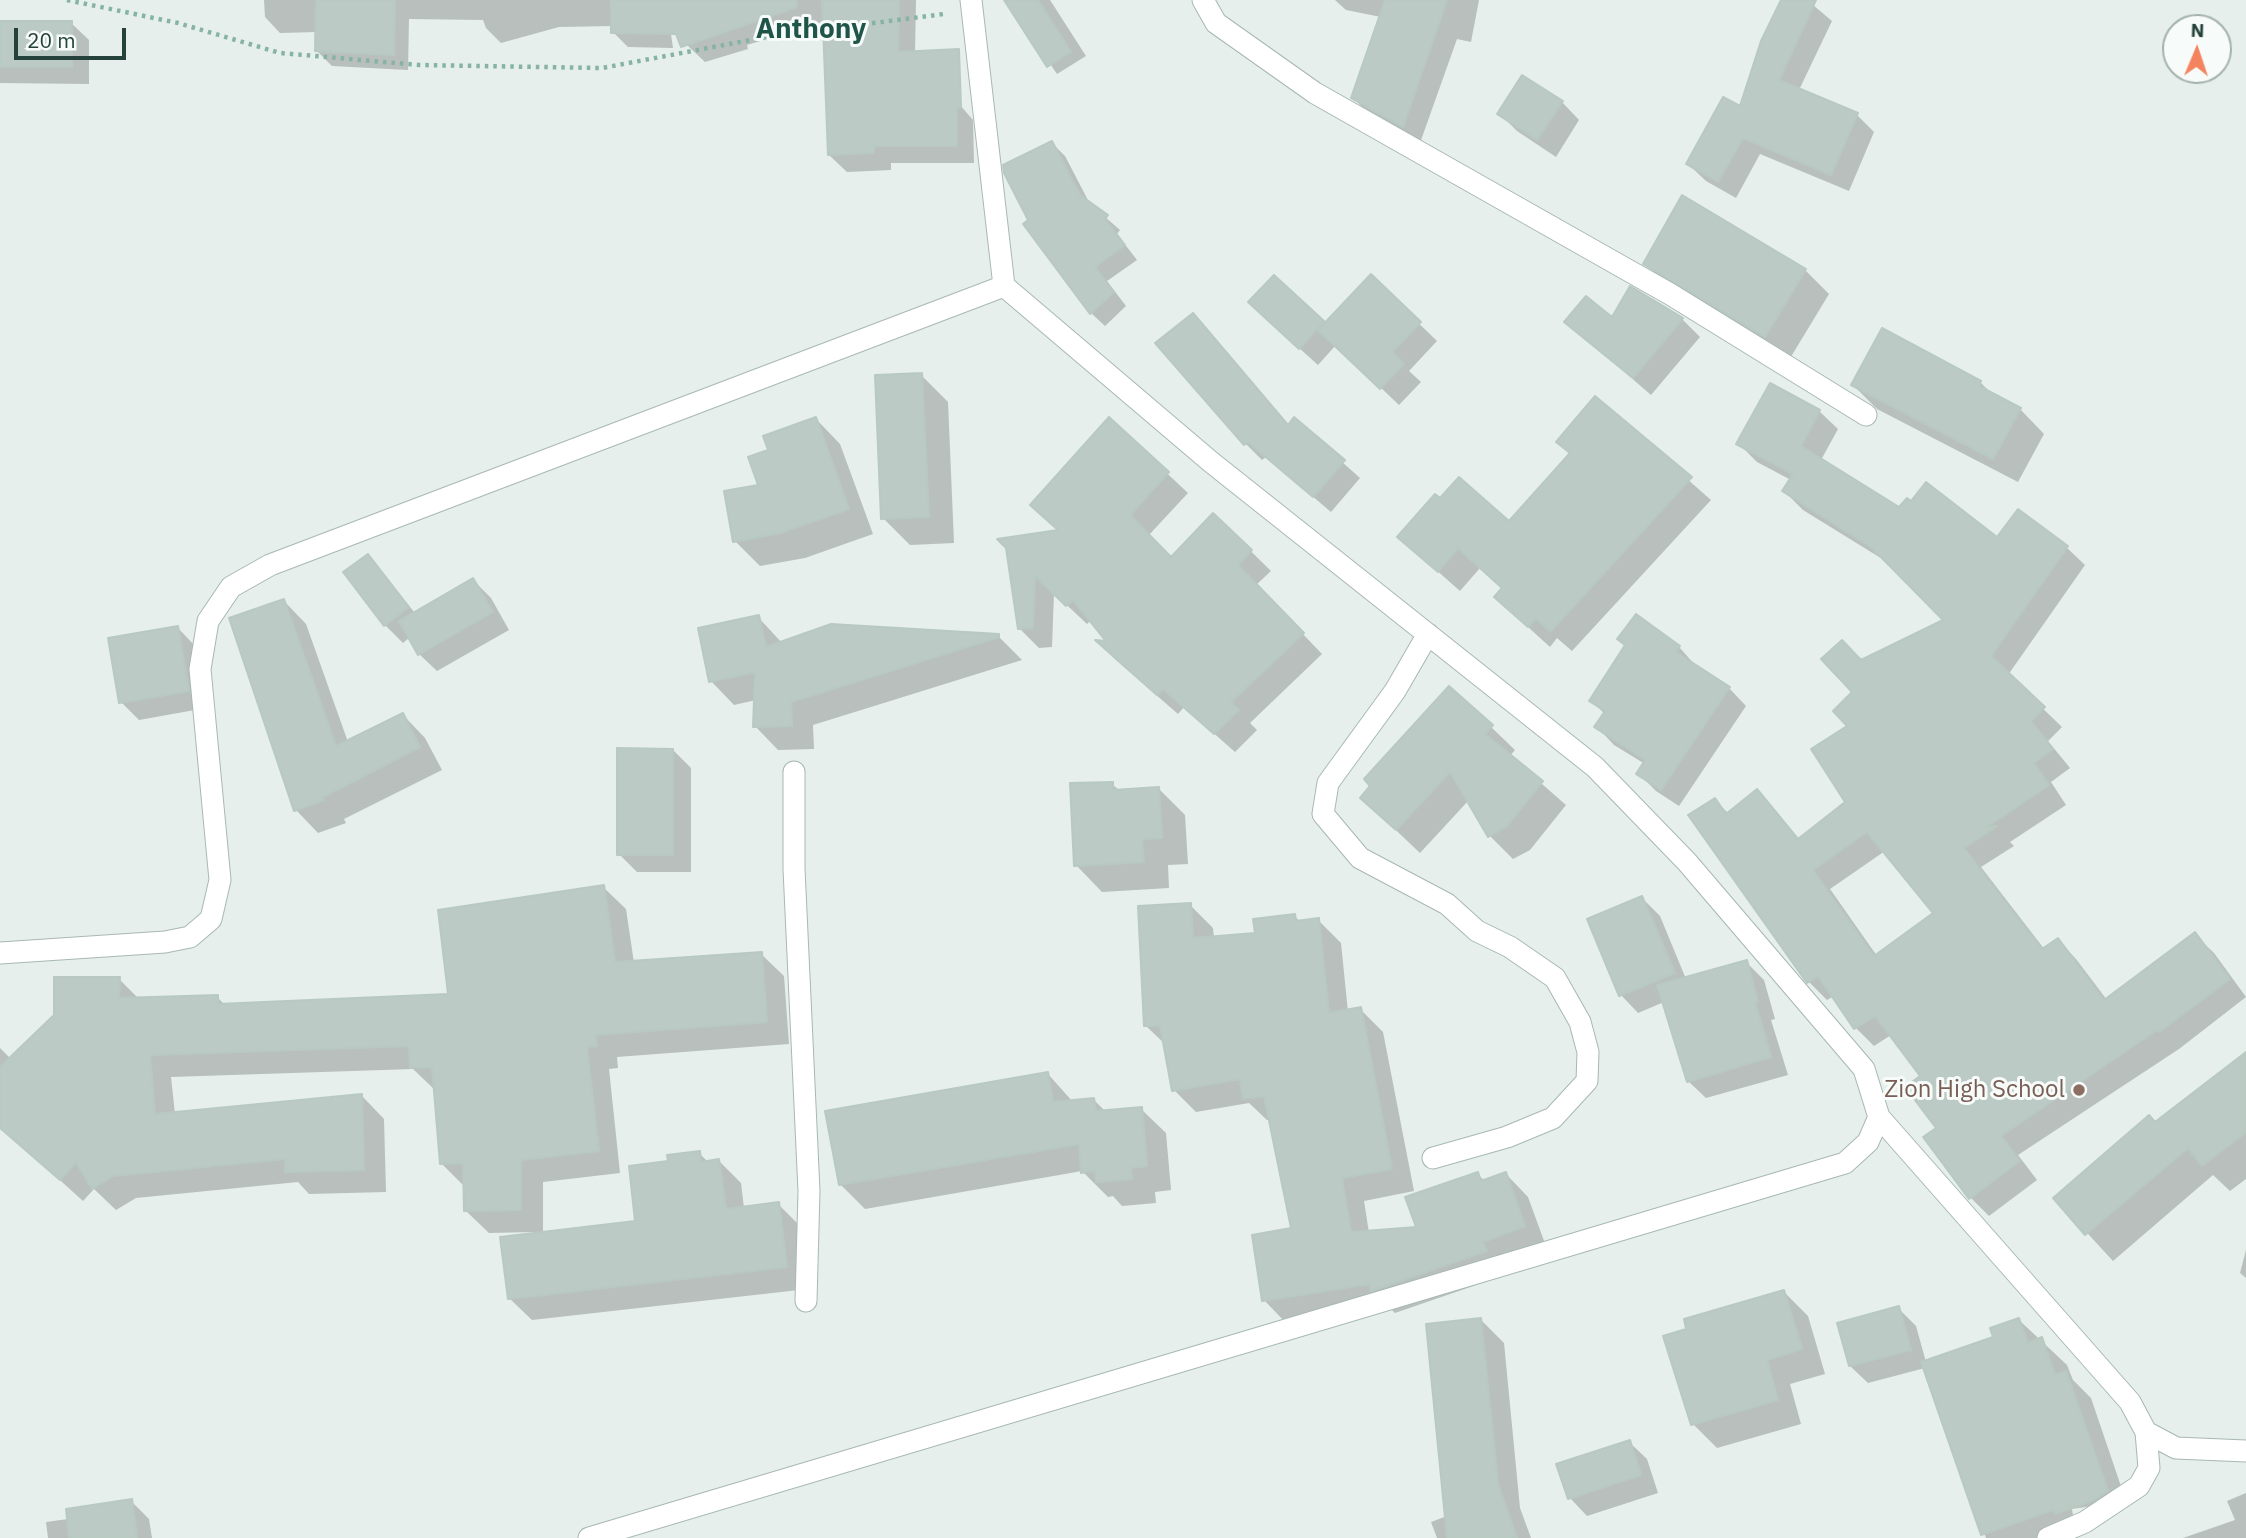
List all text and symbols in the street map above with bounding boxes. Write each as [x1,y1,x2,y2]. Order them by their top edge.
district label: Anthony [756,13,866,47]
scale bar [18,14,130,58]
north arrow [2162,14,2232,84]
text: N [2190,18,2205,42]
text: 20 m [27,26,76,54]
place label: Zion High School [1884,1076,2065,1104]
marker: Zion High School [2071,1082,2087,1098]

